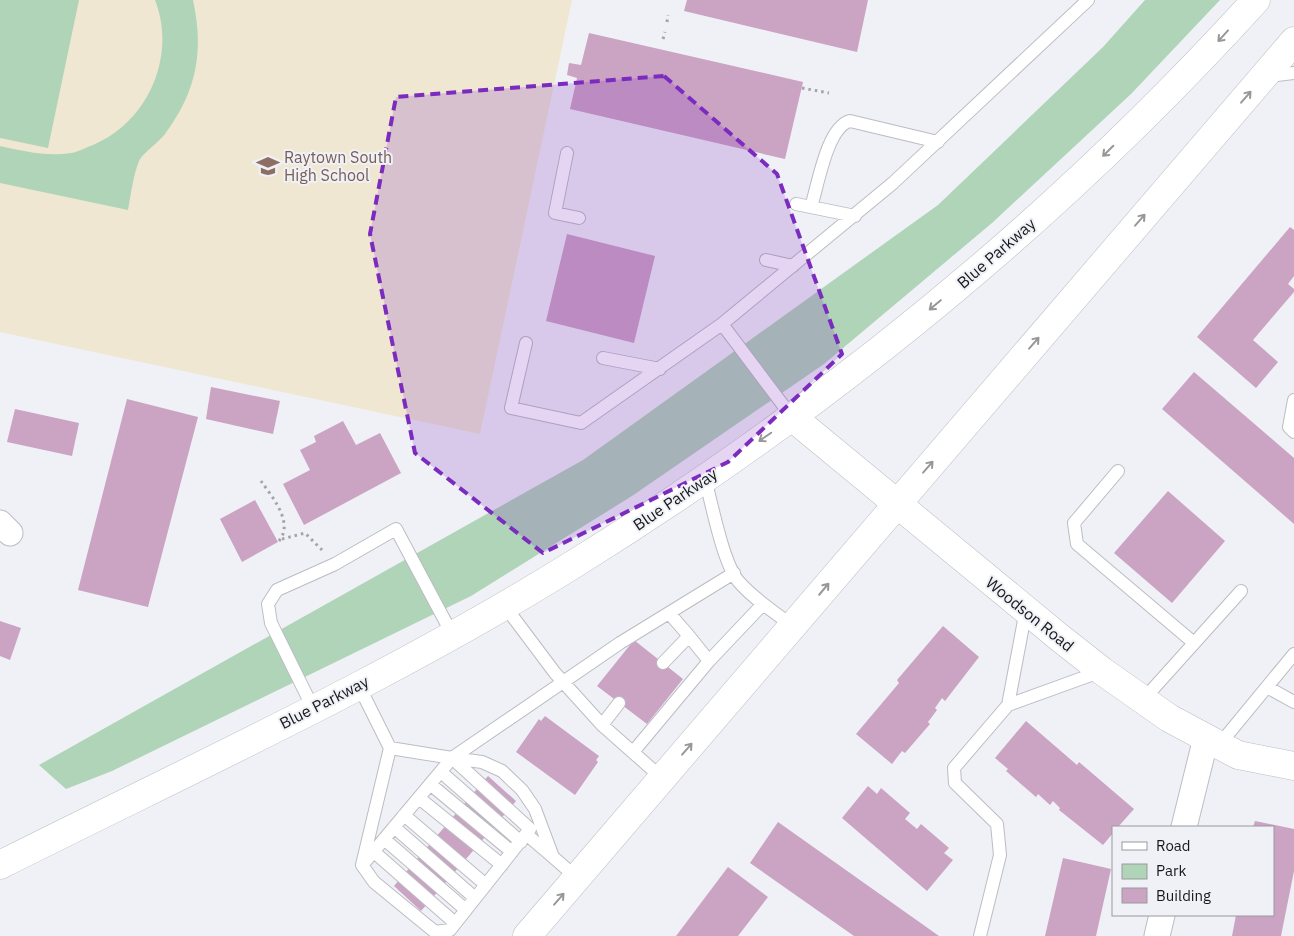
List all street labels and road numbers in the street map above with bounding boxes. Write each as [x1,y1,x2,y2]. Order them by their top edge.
street label: Blue Parkway [953,213,1039,293]
street label: Blue Parkway [629,463,721,535]
street label: Woodson Road [982,572,1078,656]
street label: Blue Parkway [276,671,372,733]

